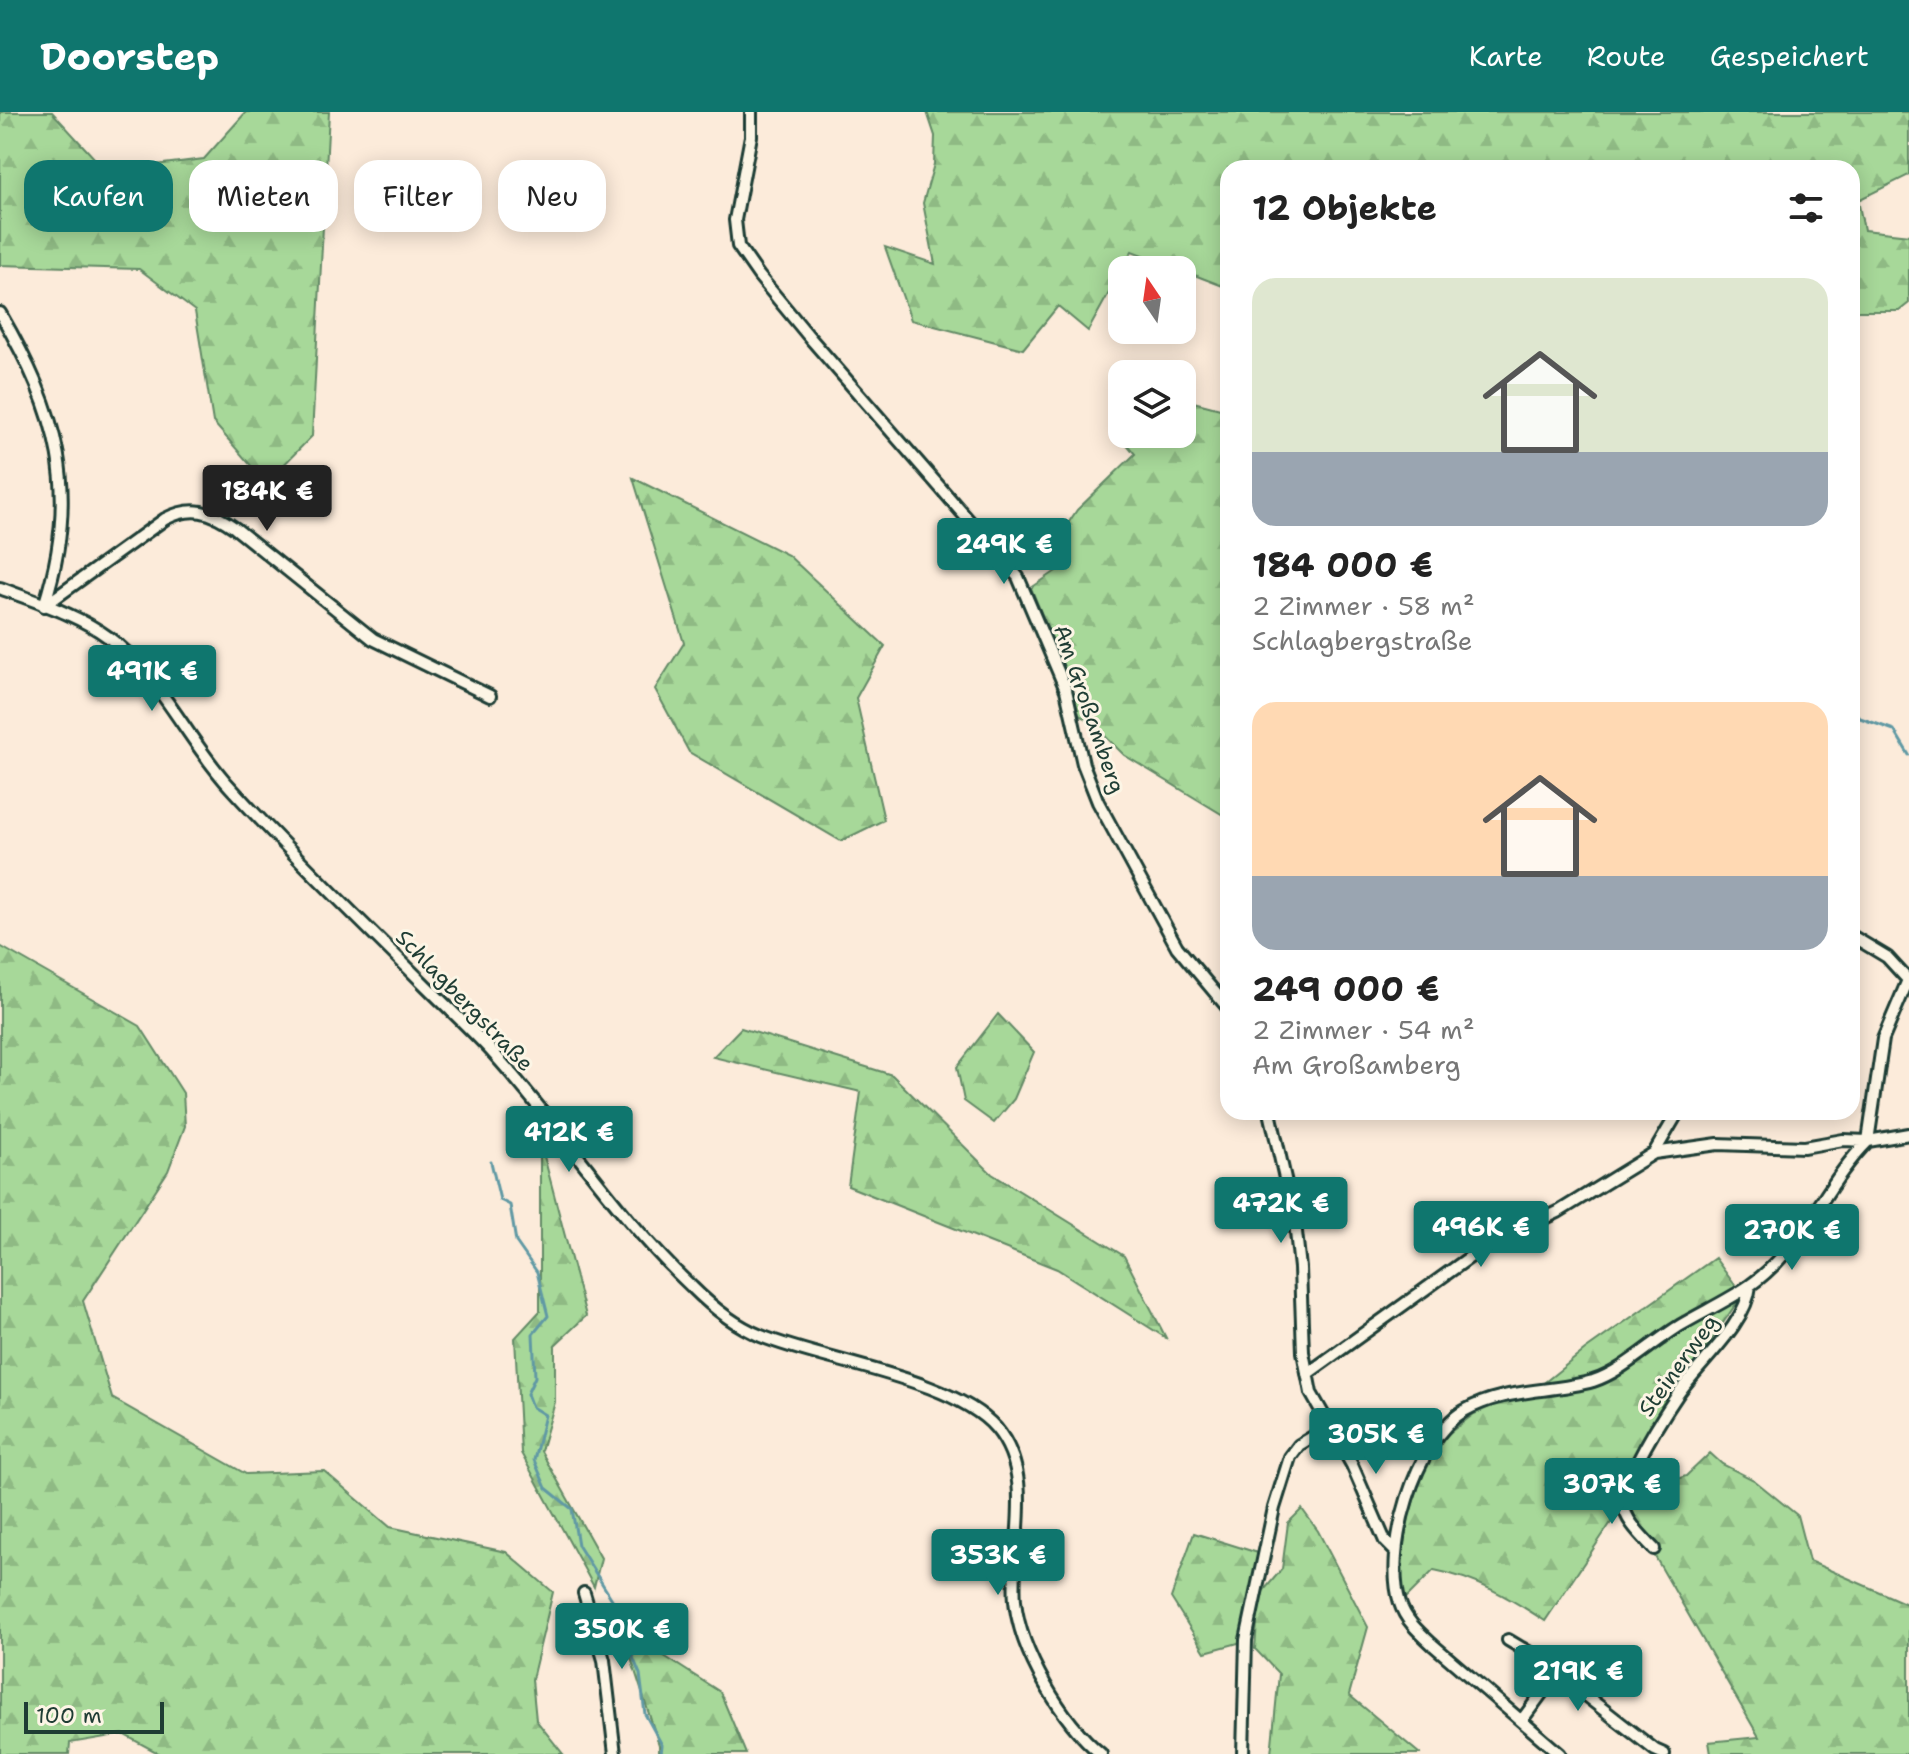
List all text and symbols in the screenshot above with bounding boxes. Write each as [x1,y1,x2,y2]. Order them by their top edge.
text: Doorstep [40,31,219,82]
text: Karte [1469,37,1543,75]
text: Route [1587,37,1666,75]
text: Gespeichert [1710,37,1869,75]
chip: Kaufen [24,160,173,232]
chip: Mieten [189,160,338,232]
chip: Filter [354,160,482,232]
chip: Neu [498,160,606,232]
text: 12 Objekte [1252,185,1437,231]
icon: filters [1784,186,1828,230]
north arrow [1108,256,1196,344]
map controls [1108,256,1196,448]
icon: home [1468,330,1612,474]
button: layers [1108,360,1196,448]
pin: 184K € [202,465,332,533]
text: 184K € [221,473,313,508]
pin: 249K € [939,518,1069,586]
text: 249K € [955,526,1053,561]
text: 184 000 € [1252,542,1433,588]
text: 2 Zimmer · 58 m² [1252,588,1475,623]
street label: Am Großamberg [1047,621,1132,797]
text: Schlagbergstraße [1252,623,1472,658]
pin: 491K € [87,645,217,713]
text: 491K € [106,653,198,688]
icon: home [1468,754,1612,898]
street label: Schlagbergstraße [389,923,540,1078]
text: 249 000 € [1252,966,1440,1012]
text: 2 Zimmer · 54 m² [1252,1012,1475,1047]
text: Am Großamberg [1252,1047,1461,1082]
pin: 412K € [504,1106,634,1174]
text: 412K € [524,1114,614,1149]
pin: 472K € [1216,1177,1346,1245]
text: 472K € [1232,1185,1330,1220]
pin: 496K € [1416,1201,1546,1269]
pin: 270K € [1727,1204,1857,1272]
text: 496K € [1432,1209,1530,1244]
text: 270K € [1743,1212,1841,1247]
street label: Steinerweg [1632,1309,1725,1422]
pin: 305K € [1311,1408,1441,1476]
text: 305K € [1327,1416,1425,1451]
pin: 307K € [1547,1458,1677,1526]
text: 307K € [1563,1466,1661,1501]
pin: 353K € [933,1529,1063,1597]
text: 353K € [950,1537,1046,1572]
pin: 350K € [557,1603,687,1671]
text: 350K € [573,1611,671,1646]
pin: 219K € [1513,1645,1643,1713]
text: 219K € [1532,1653,1624,1688]
scale bar [24,1698,164,1734]
text: 100 m [36,1701,102,1730]

